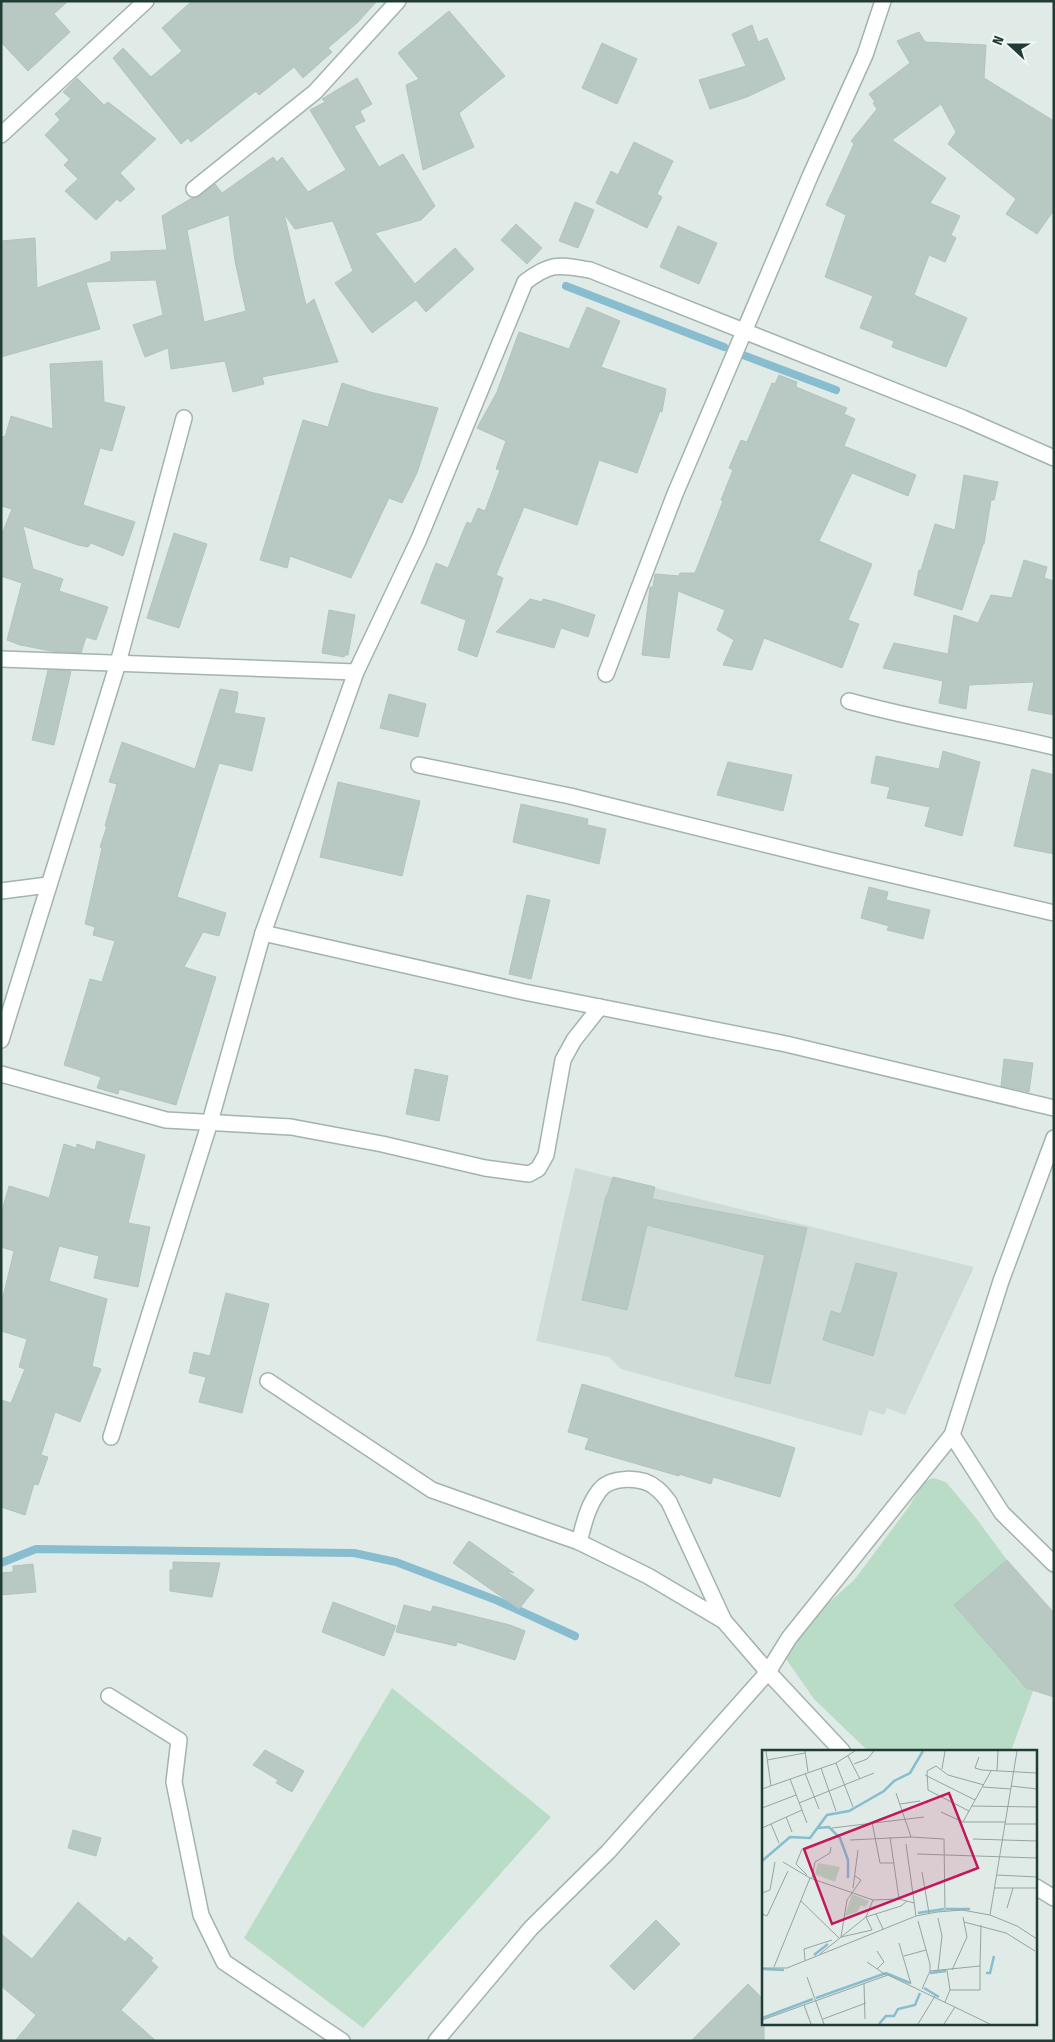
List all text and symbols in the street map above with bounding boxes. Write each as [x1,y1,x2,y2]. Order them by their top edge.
north arrow [985,20,1035,70]
text: N [989,34,1008,47]
inset map [762,1750,1038,2024]

